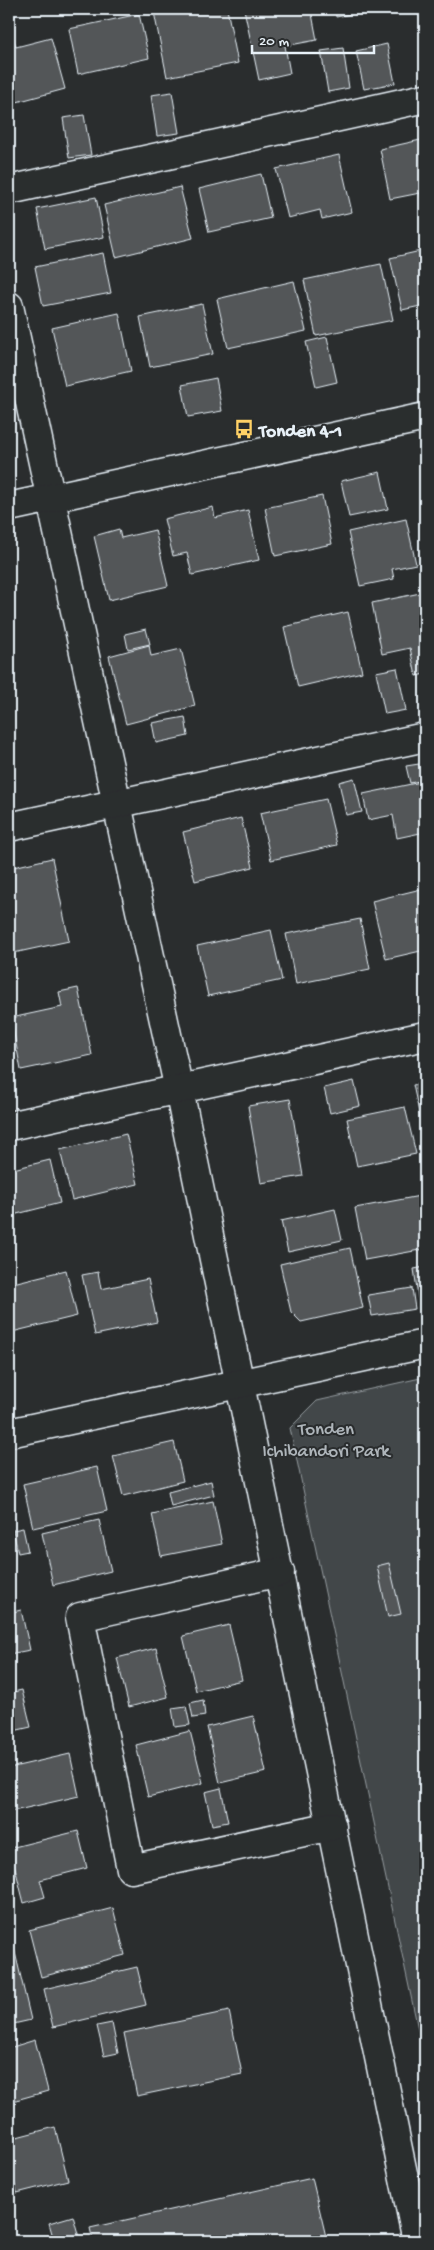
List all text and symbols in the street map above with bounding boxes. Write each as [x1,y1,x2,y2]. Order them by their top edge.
scale bar [252,22,374,54]
text: 20 m [259,33,289,51]
bus stop icon: Tonden 4-1 [233,418,255,440]
place label: Tonden 4-1 [257,421,342,444]
park label: Tonden Ichibandori Park [262,1419,391,1464]

